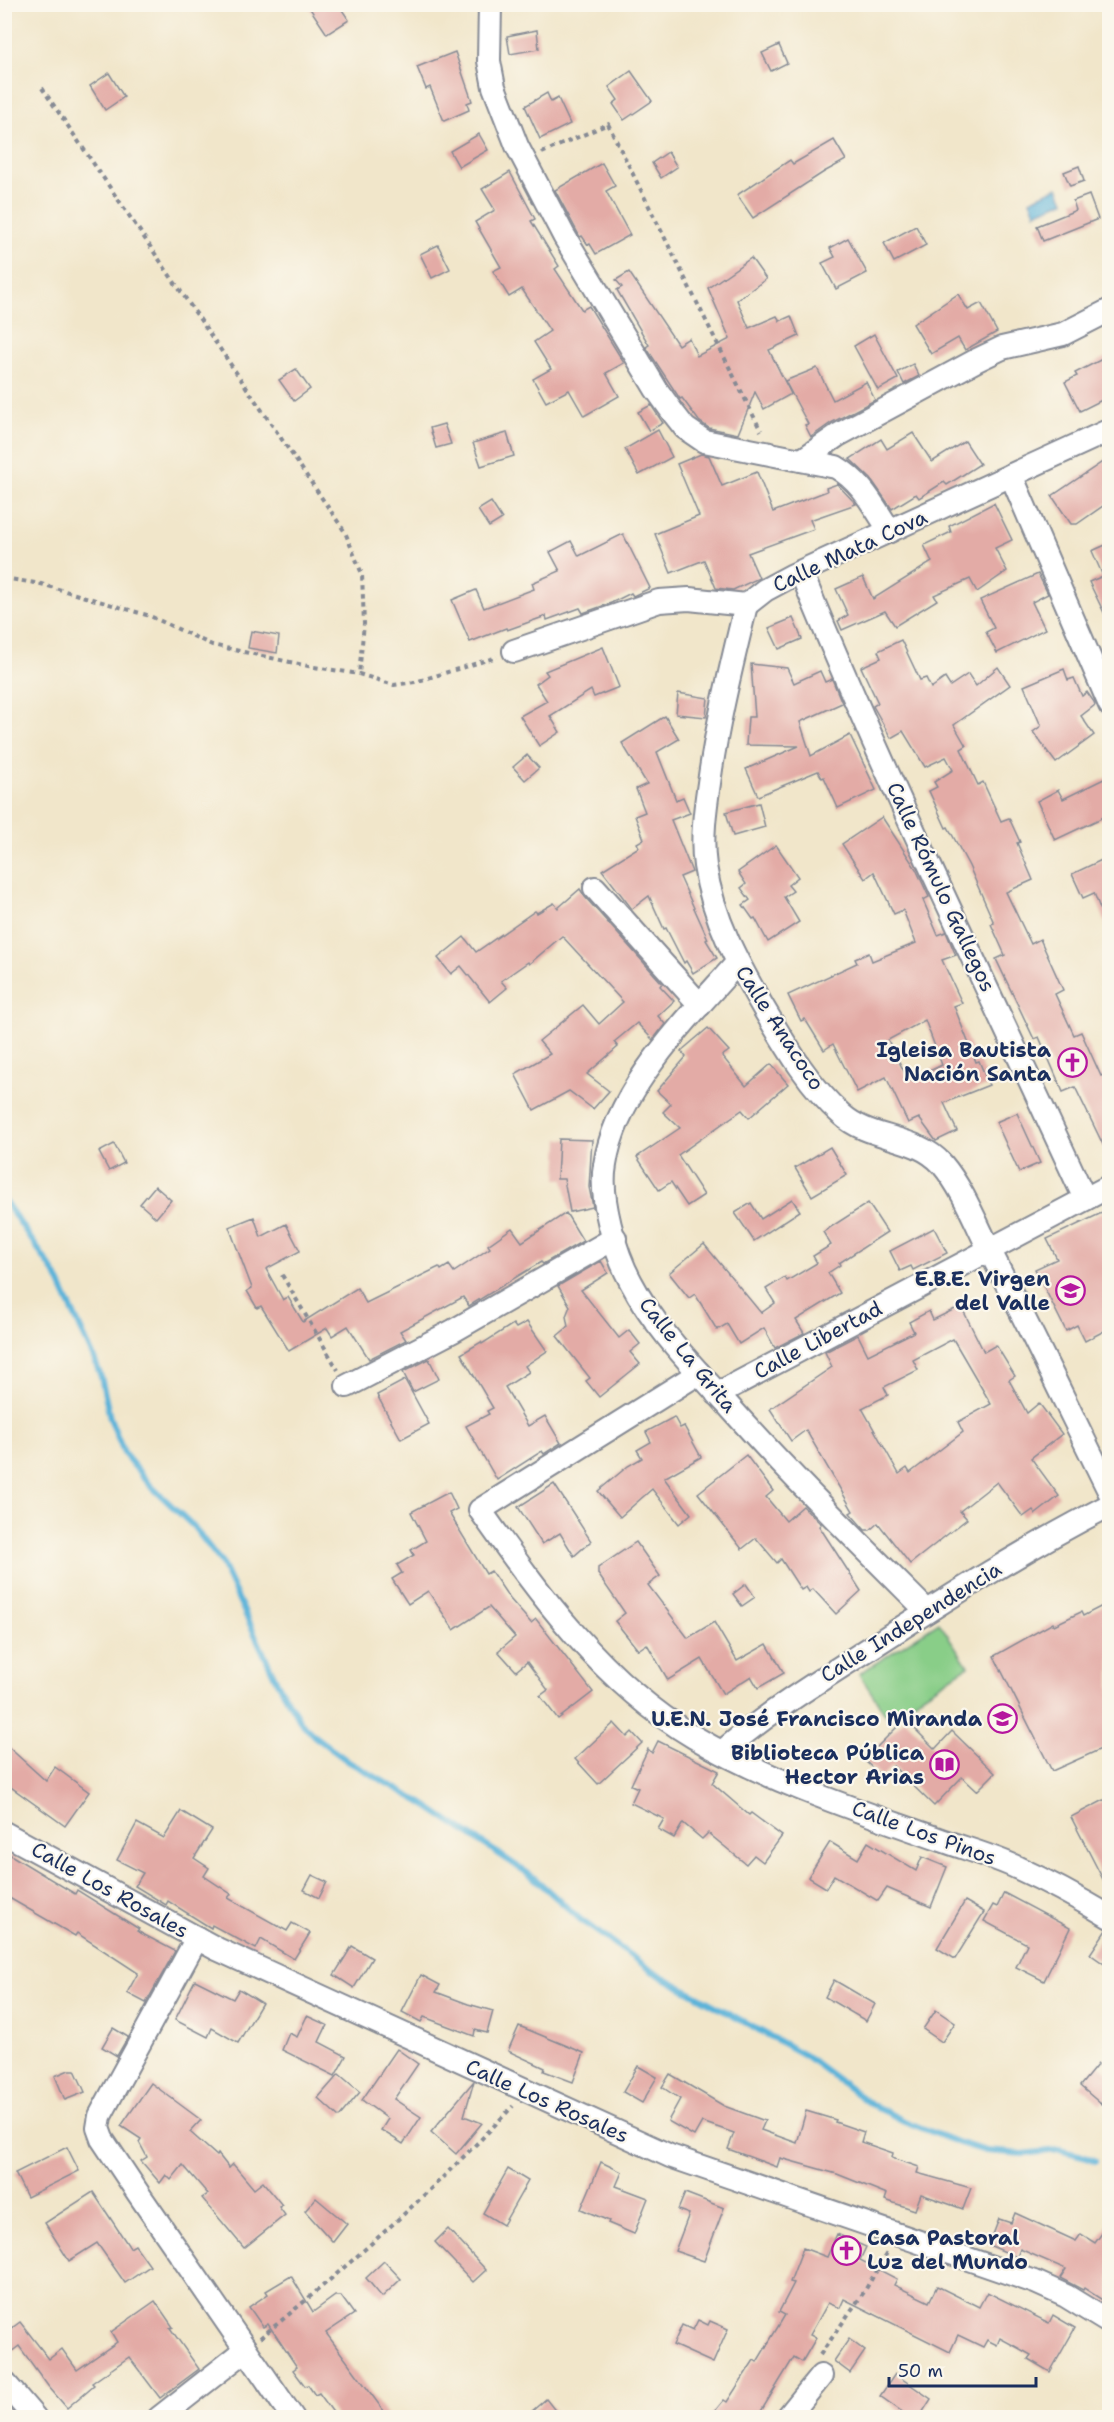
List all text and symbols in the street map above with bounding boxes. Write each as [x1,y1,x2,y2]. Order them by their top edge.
street label: Calle Mata Cova [768,503,932,599]
street label: Calle Rómulo Gallegos [880,778,1002,996]
street label: Calle Anacoco [729,960,831,1096]
place label: Igleisa Bautista Nación Santa [876,1036,1052,1088]
church icon: Igleisa Bautista Nación Santa [1056,1046,1088,1078]
place label: E.B.E. Virgen del Valle [914,1265,1050,1317]
school or university icon: E.B.E. Virgen del Valle [1055,1275,1087,1307]
street label: Calle La Grita [633,1291,743,1419]
street label: Calle Libertad [749,1294,887,1386]
street label: Calle Independencia [815,1555,1007,1689]
school or university icon: U.E.N. José Francisco Miranda [987,1703,1019,1735]
place label: U.E.N. José Francisco Miranda [651,1705,983,1733]
place label: Biblioteca Pública Hector Arias [731,1739,925,1791]
library icon: Biblioteca Pública Hector Arias [929,1749,961,1781]
street label: Calle Los Pinos [848,1794,1000,1872]
street label: Calle Los Rosales [26,1835,194,1945]
street label: Calle Los Rosales [461,2052,633,2150]
place label: Casa Pastoral Luz del Mundo [867,2224,1028,2276]
church icon: Casa Pastoral Luz del Mundo [830,2234,862,2266]
scale bar [889,2350,1036,2388]
text: 50 m [898,2359,943,2383]

